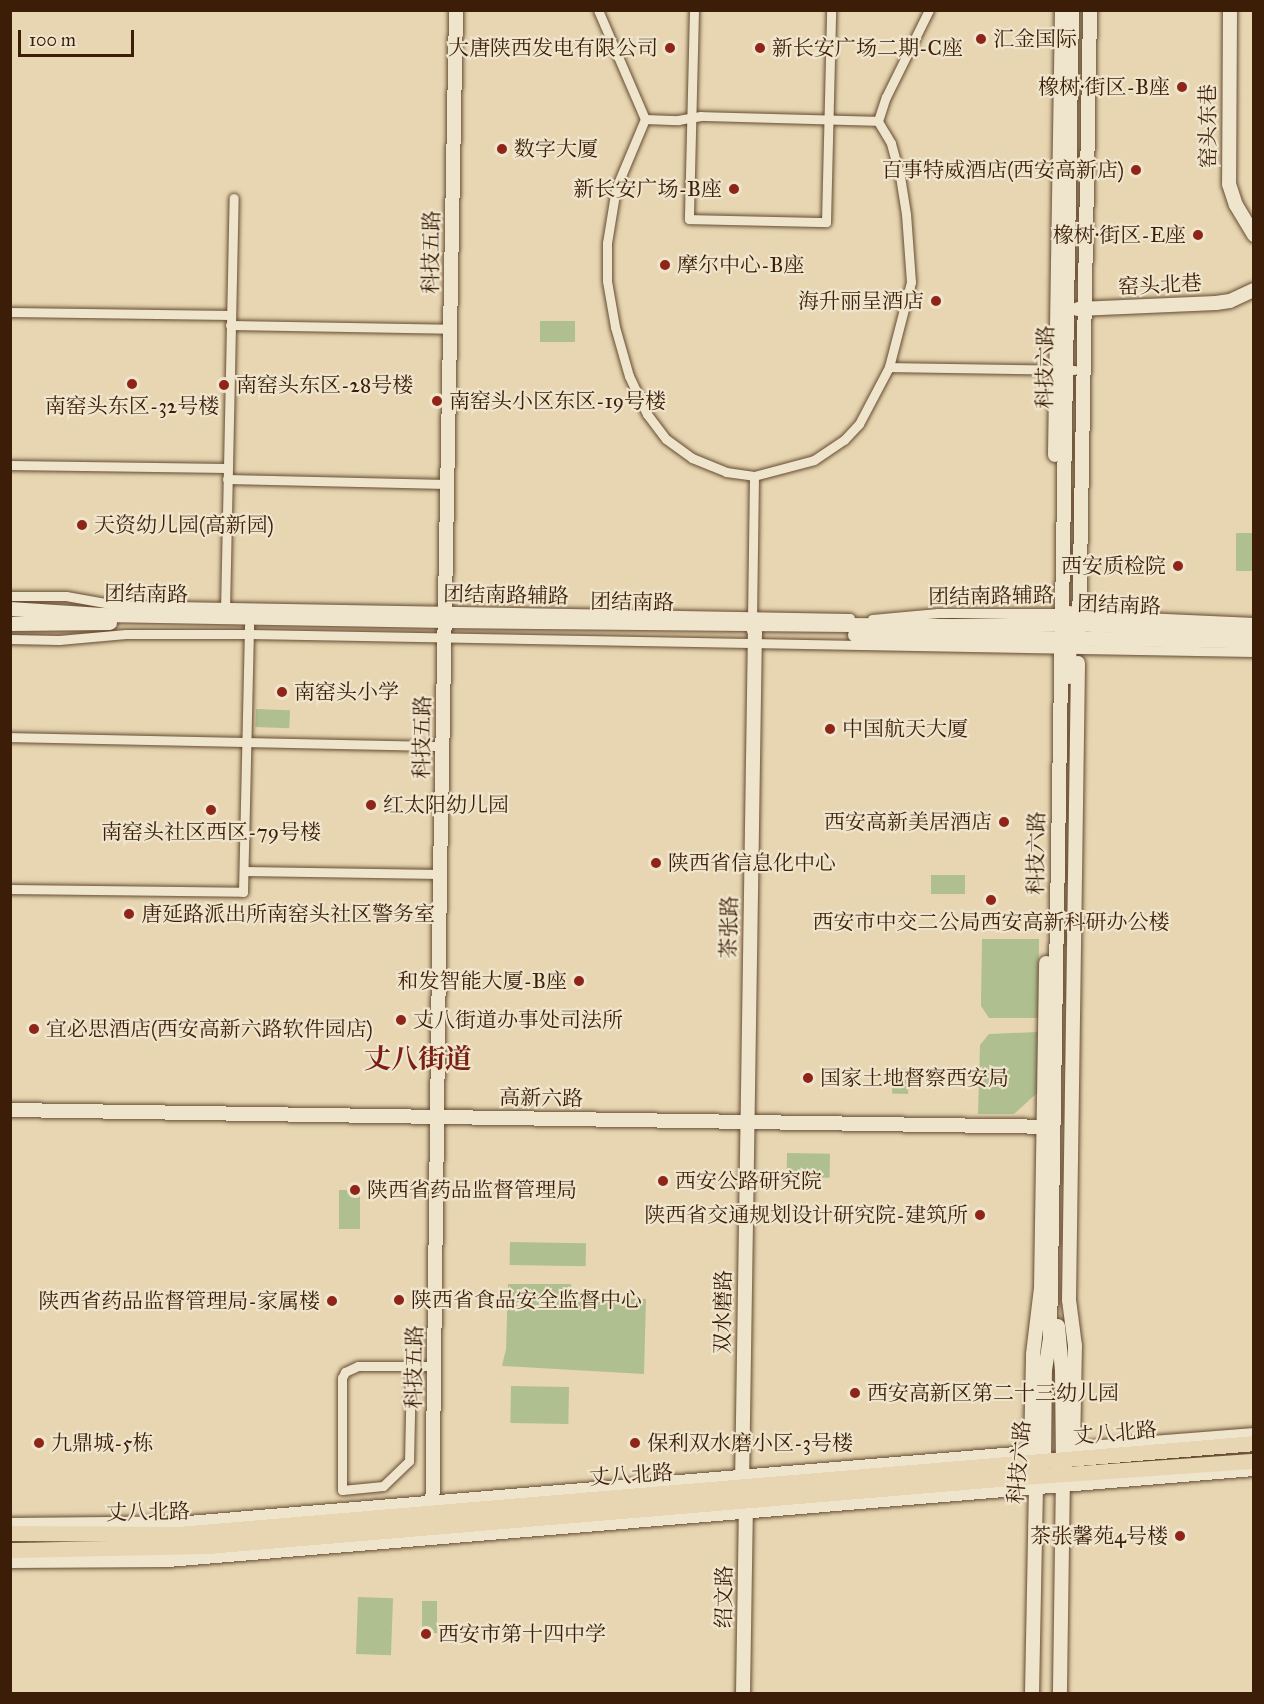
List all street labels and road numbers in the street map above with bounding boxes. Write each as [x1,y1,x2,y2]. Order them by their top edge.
street label: 窑头东巷 [1195,84,1221,168]
street label: 科技五路 [418,210,444,294]
street label: 窑头北巷 [1117,270,1203,300]
street label: 科技六路 [1032,325,1058,409]
street label: 团结南路 [104,581,188,607]
street label: 团结南路辅路 [443,581,569,609]
street label: 团结南路辅路 [928,582,1054,610]
street label: 团结南路 [590,589,674,615]
street label: 团结南路 [1077,591,1161,619]
street label: 科技五路 [409,695,435,779]
street label: 科技六路 [1023,811,1049,895]
street label: 茶张路 [716,895,742,959]
street label: 高新六路 [499,1085,583,1111]
street label: 双水磨路 [710,1270,736,1354]
street label: 科技五路 [401,1325,427,1409]
street label: 丈八北路 [1072,1417,1158,1449]
street label: 科技六路 [1003,1419,1035,1505]
street label: 丈八北路 [588,1460,674,1490]
street label: 丈八北路 [106,1499,190,1525]
street label: 绍文路 [711,1565,737,1629]

